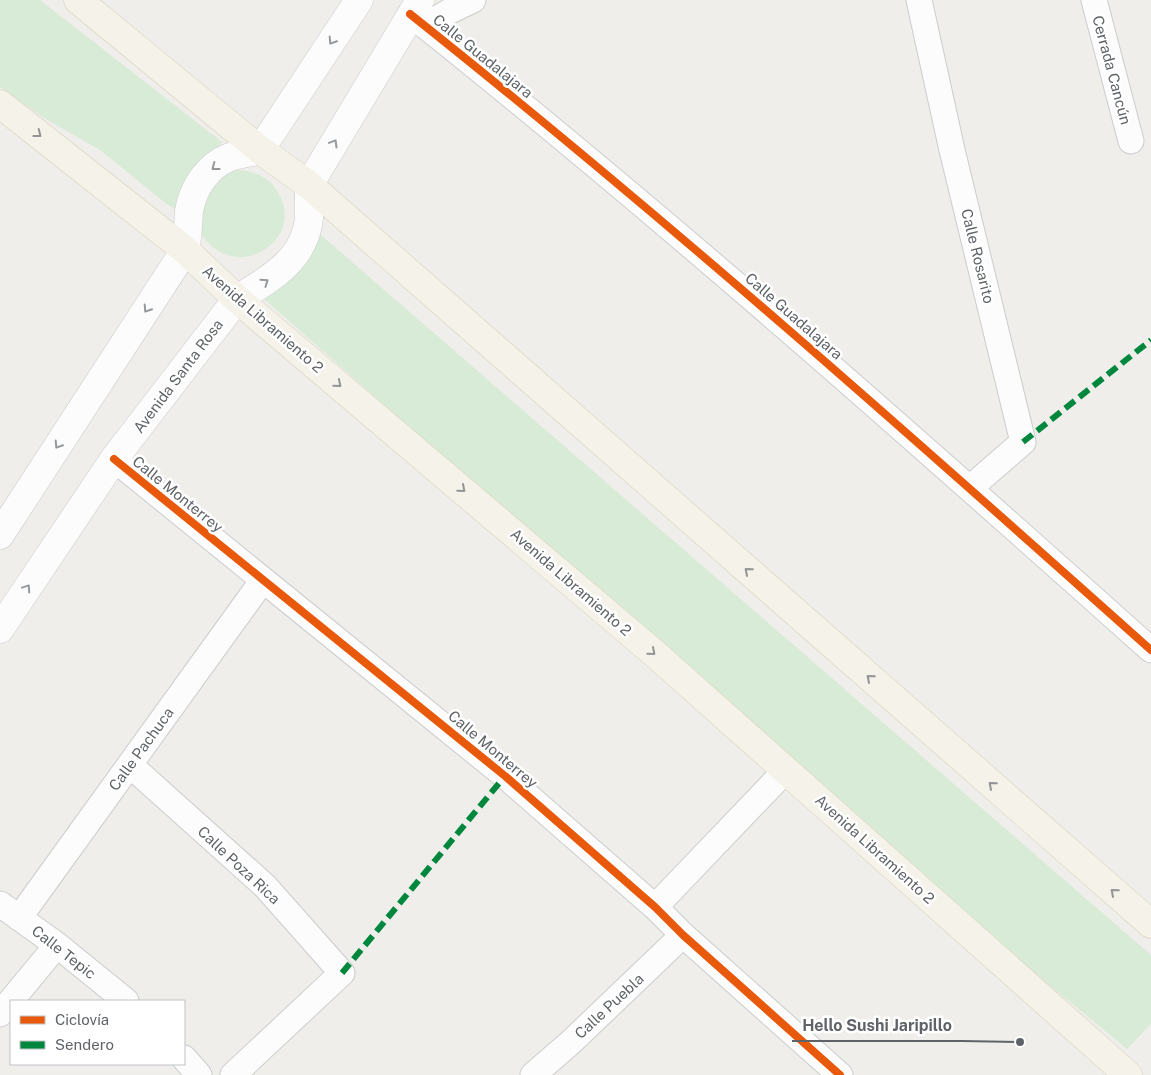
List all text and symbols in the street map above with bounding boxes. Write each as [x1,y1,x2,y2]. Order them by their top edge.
street label: Calle Guadalajara [430,11,536,101]
street label: Cerrada Cancún [1089,14,1135,126]
one-way arrow [329,35,339,44]
one-way arrow [33,129,42,138]
one-way arrow [327,140,337,149]
one-way arrow [211,161,221,170]
street label: Calle Rosarito [958,207,998,305]
street label: Avenida Libramiento 2 [199,262,327,376]
street label: Calle Guadalajara [742,269,846,363]
one-way arrow [259,279,268,288]
one-way arrow [144,303,153,312]
street label: Avenida Santa Rosa [130,316,226,436]
one-way arrow [332,378,341,386]
one-way arrow [55,440,65,449]
street label: Calle Monterrey [129,452,227,536]
one-way arrow [456,483,465,491]
street label: Avenida Libramiento 2 [507,525,635,639]
one-way arrow [744,568,753,577]
one-way arrow [21,584,30,594]
one-way arrow [646,646,655,655]
one-way arrow [867,675,876,684]
street label: Calle Pachuca [105,704,177,794]
street label: Calle Monterrey [445,707,541,791]
one-way arrow [989,782,998,791]
street label: Avenida Libramiento 2 [812,791,938,907]
street label: Calle Poza Rica [194,823,284,907]
one-way arrow [1111,889,1120,898]
street label: Calle Tepic [29,922,99,982]
street label: Calle Puebla [571,970,647,1042]
legend [10,1000,185,1065]
callout: Hello Sushi Jaripillo [792,1010,962,1041]
text: Ciclovía [55,1011,109,1028]
text: Hello Sushi Jaripillo [802,1016,952,1035]
text: Sendero [55,1036,114,1053]

